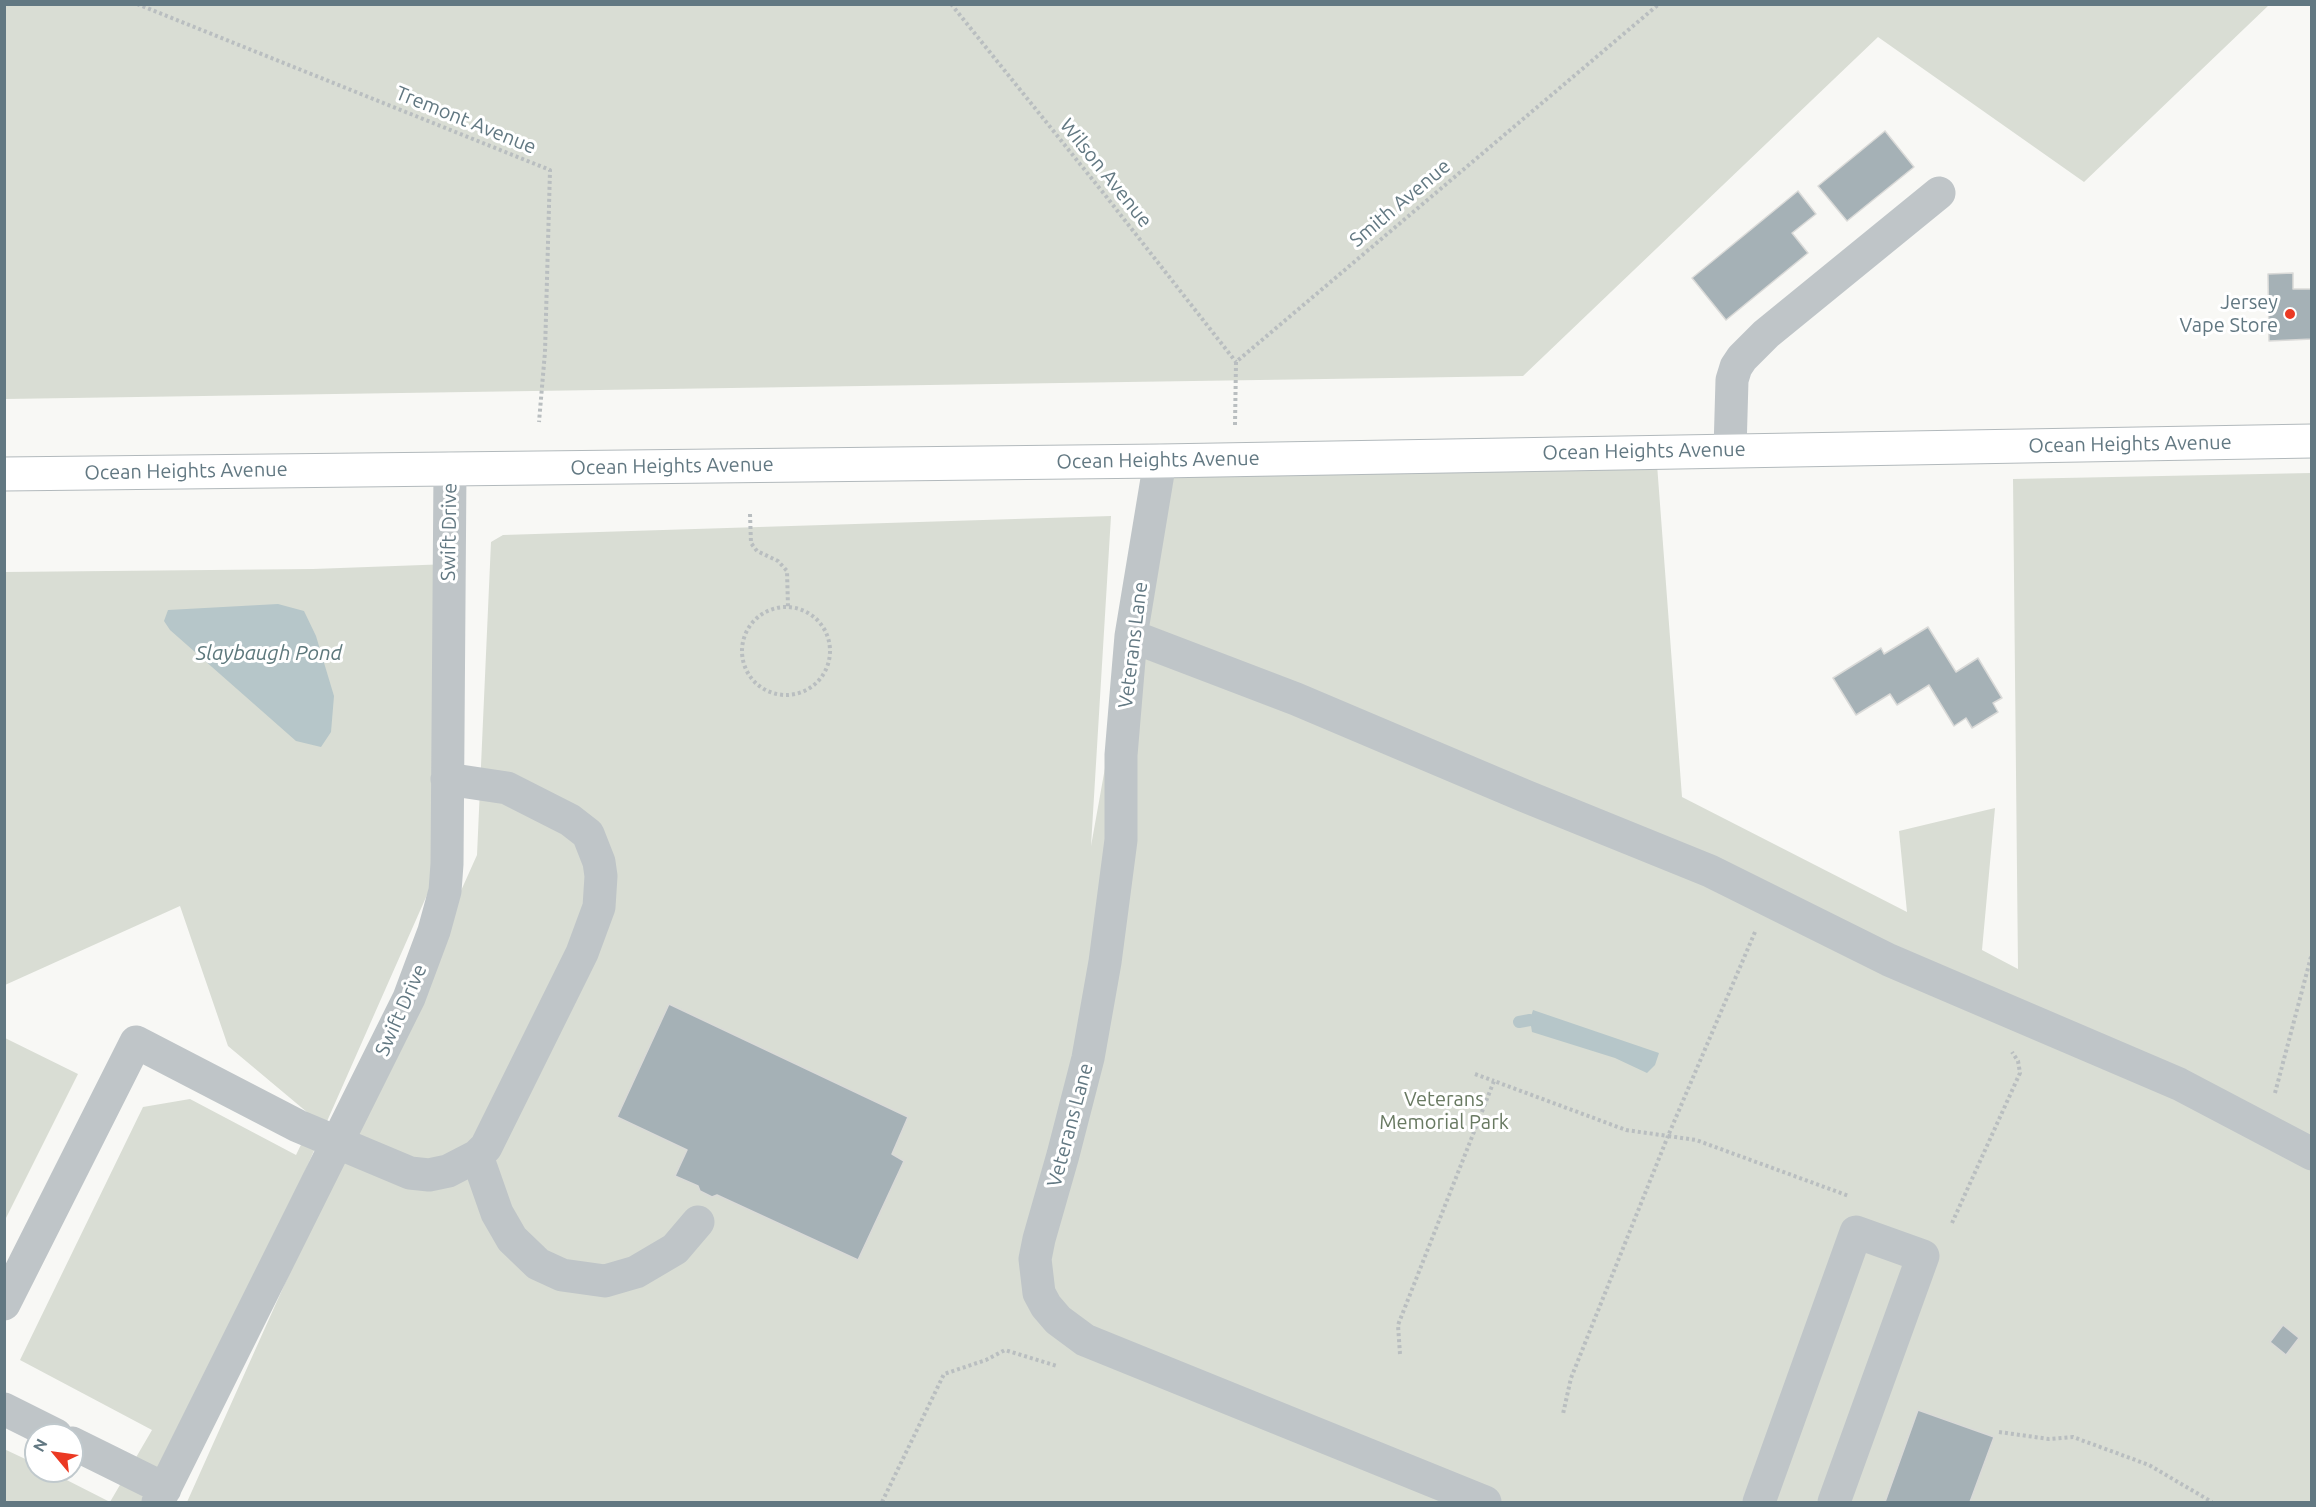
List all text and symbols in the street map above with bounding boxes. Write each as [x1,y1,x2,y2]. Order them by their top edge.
street label: Tremont Avenue [392,81,540,159]
street label: Wilson Avenue [1055,114,1157,232]
street label: Smith Avenue [1345,154,1455,252]
place label: Jersey Vape Store [2179,290,2278,337]
marker: Jersey Vape Store [2283,307,2297,321]
street label: Ocean Heights Avenue [2028,430,2232,458]
street label: Ocean Heights Avenue [1542,437,1746,465]
street label: Ocean Heights Avenue [1056,446,1260,474]
street label: Ocean Heights Avenue [570,452,774,480]
street label: Ocean Heights Avenue [84,457,288,485]
street label: Swift Drive [436,483,462,581]
street label: Veterans Lane [1113,580,1153,710]
water label: Slaybaugh Pond [196,640,342,666]
street label: Swift Drive [370,960,432,1060]
street label: Veterans Lane [1042,1060,1098,1190]
park label: Veterans Memorial Park [1379,1087,1509,1134]
north arrow [24,1423,84,1483]
text: N [29,1436,51,1455]

